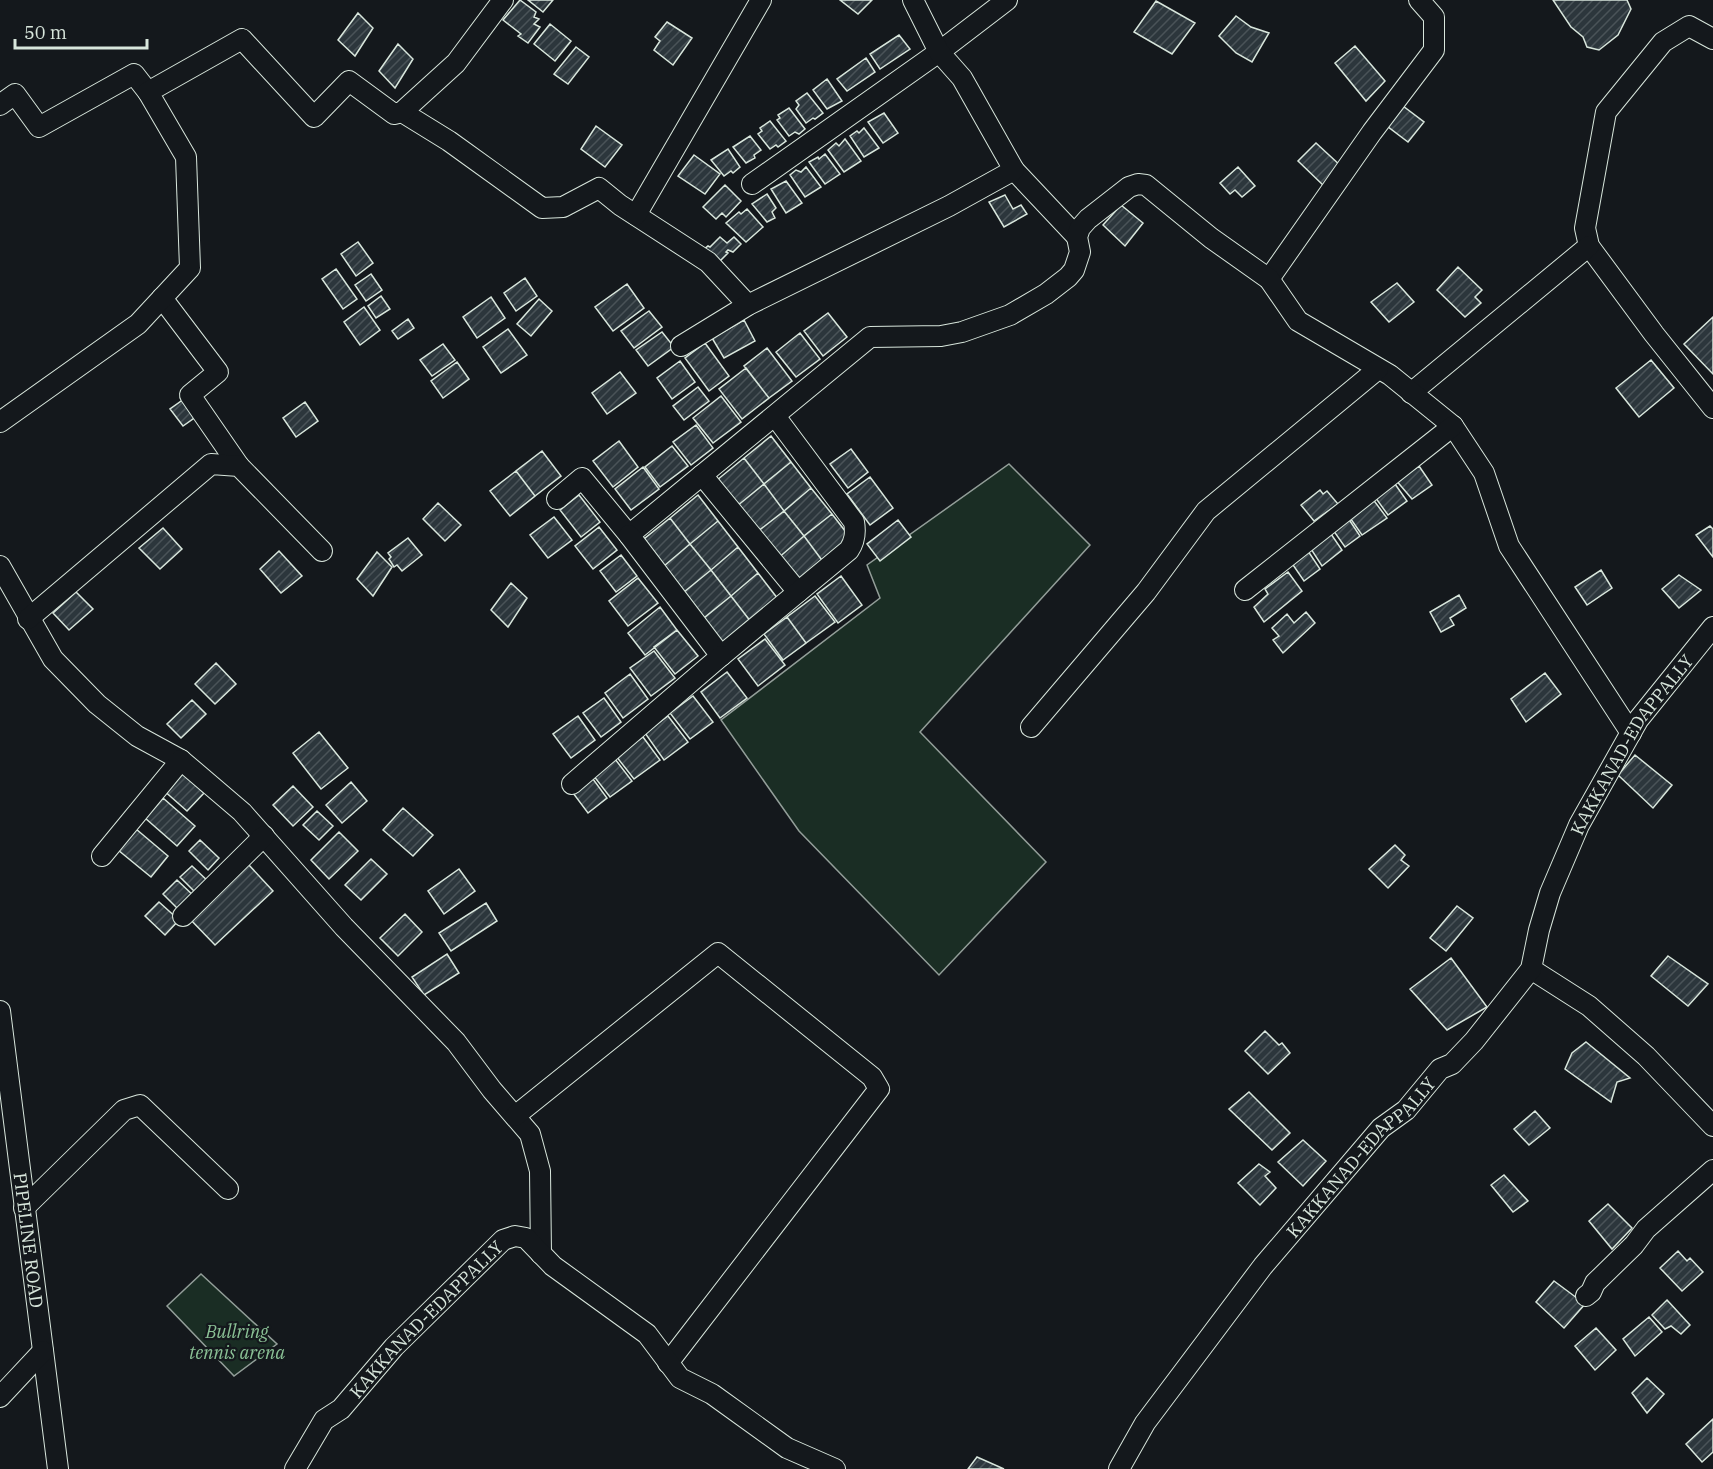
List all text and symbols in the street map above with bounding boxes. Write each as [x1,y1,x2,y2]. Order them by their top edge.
scale bar [15,12,147,50]
text: 50 m [24,21,67,44]
street label: KAKKANAD-EDAPPALLY [1565,649,1698,838]
street label: KAKKANAD-EDAPPALLY [1281,1072,1441,1242]
street label: PIPELINE ROAD [9,1171,49,1309]
street label: KAKKANAD-EDAPPALLY [344,1235,508,1403]
park label: Bullring tennis arena [189,1320,285,1364]

